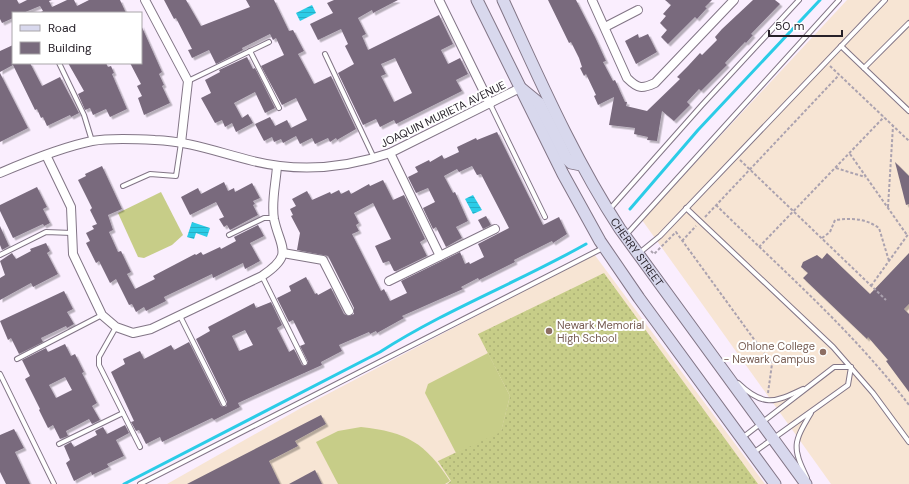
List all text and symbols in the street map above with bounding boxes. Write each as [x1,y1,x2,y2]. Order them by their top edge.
legend [12,12,142,64]
scale bar [769,12,842,38]
text: 50 m [775,18,804,34]
text: Road [48,20,76,36]
text: Building [48,40,92,56]
street label: JOAQUIN MURIETA AVENUE [378,78,508,150]
street label: CHERRY STREET [608,215,666,289]
place label: Newark Memorial High School [557,318,644,345]
marker: Newark Memorial High School [544,326,554,336]
place label: Ohlone College - Newark Campus [723,339,815,366]
marker: Ohlone College - Newark Campus [818,347,828,357]

